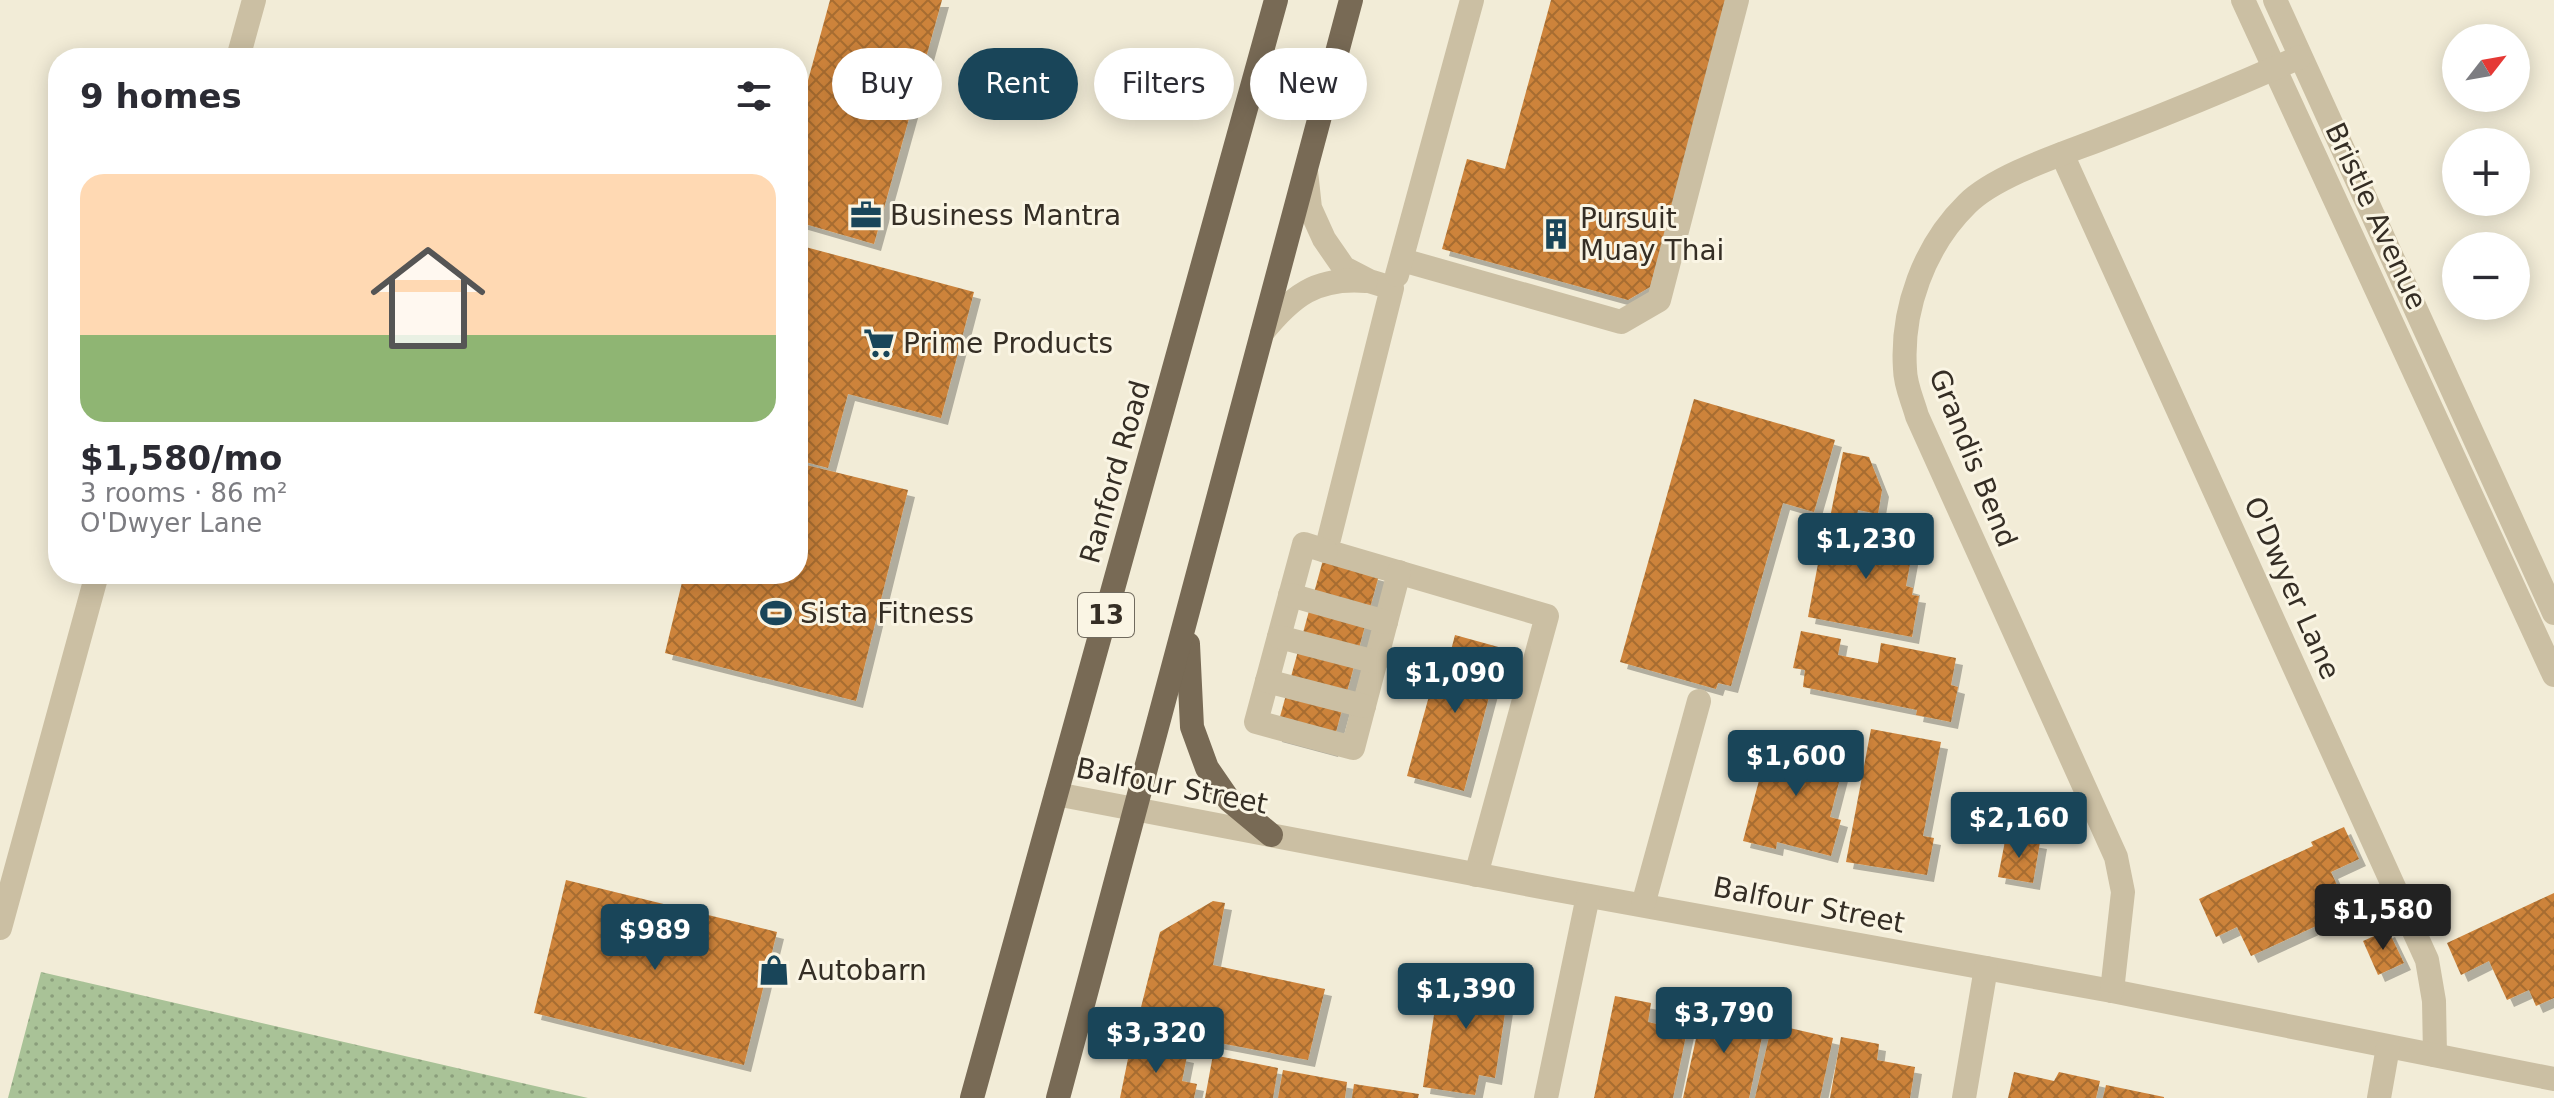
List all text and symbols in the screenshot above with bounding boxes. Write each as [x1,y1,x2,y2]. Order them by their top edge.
north arrow [2442,24,2530,112]
map controls [2442,24,2530,320]
chip: Buy [832,48,942,120]
chip: Rent [958,48,1078,120]
chip: Filters [1094,48,1234,120]
chip: New [1250,48,1367,120]
icon: filters [732,74,776,118]
text: 9 homes [80,76,242,116]
street label: Bristle Avenue [2318,117,2434,315]
button: + [2442,128,2530,216]
office icon: Business Mantra [849,198,883,232]
place label: Business Mantra [890,199,1121,232]
place label: Pursuit Muay Thai [1580,202,1724,267]
building icon: Pursuit Muay Thai [1539,217,1573,251]
icon: home [356,226,500,370]
button: − [2442,232,2530,320]
supermarket icon: Prime Products [862,326,896,360]
place label: Prime Products [903,327,1113,360]
street label: Grandis Bend [1922,364,2024,552]
street label: Ranford Road [1073,377,1157,567]
text: $1,580/mo [80,438,282,478]
text: 3 rooms · 86 m² [80,478,288,508]
street label: O'Dwyer Lane [2237,492,2347,684]
text: O'Dwyer Lane [80,508,262,538]
pin: $1,230 [1801,513,1931,581]
text: $1,230 [1816,524,1916,554]
road number: 13 [1078,593,1134,637]
sports icon: Sista Fitness [759,596,793,630]
place label: Sista Fitness [800,597,974,630]
pin: $1,090 [1390,647,1520,715]
text: $1,090 [1405,658,1505,688]
pin: $1,600 [1731,730,1861,798]
text: $1,600 [1746,741,1846,771]
street label: Balfour Street [1073,751,1271,821]
pin: $2,160 [1954,792,2084,860]
text: $2,160 [1969,803,2069,833]
street label: Balfour Street [1710,870,1908,940]
pin: $1,580 [2318,884,2448,952]
text: $1,580 [2333,895,2433,925]
pin: $989 [608,904,702,972]
text: $989 [619,915,691,945]
shop icon: Autobarn [757,953,791,987]
place label: Autobarn [798,954,927,987]
pin: $1,390 [1401,963,1531,1031]
text: $1,390 [1416,974,1516,1004]
pin: $3,790 [1659,987,1789,1055]
text: $3,790 [1674,998,1774,1028]
pin: $3,320 [1091,1007,1221,1075]
text: $3,320 [1106,1018,1206,1048]

